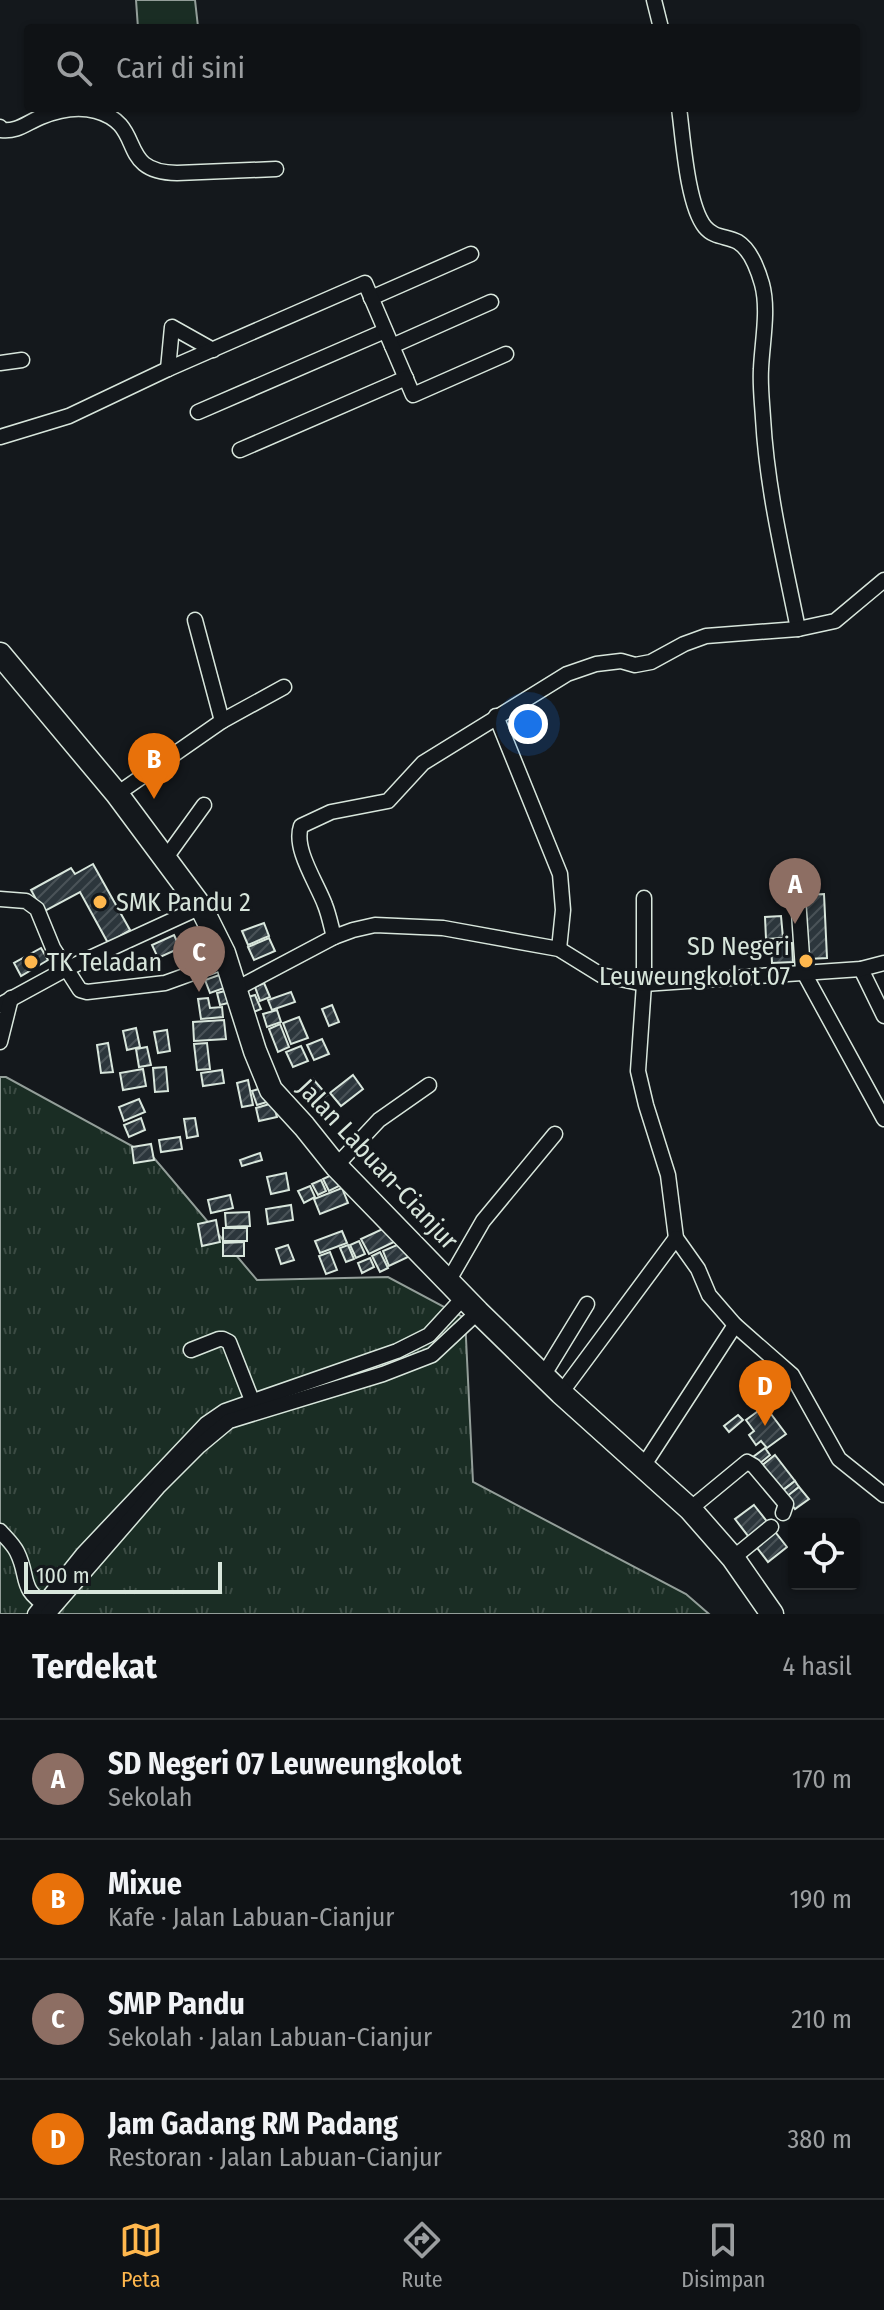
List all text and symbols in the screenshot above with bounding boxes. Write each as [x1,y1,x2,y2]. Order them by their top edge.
search box [24,24,860,112]
icon: search [52,46,96,90]
text: Cari di sini [116,50,245,86]
your location [508,704,548,744]
pin: B [128,733,180,799]
pin: A [769,858,821,924]
place label: SMK Pandu 2 [116,887,251,918]
marker: SMK Pandu 2 [91,893,109,911]
pin: C [173,926,225,992]
place label: SD Negeri Leuweungkolot 07 [599,931,790,992]
place label: TK Teladan [47,947,162,978]
marker: SD Negeri Leuweungkolot 07 [797,952,815,970]
marker: TK Teladan [22,953,40,971]
street label: Jalan Labuan-Cianjur [291,1073,465,1256]
pin: D [739,1360,791,1426]
map controls [788,1518,860,1590]
button: locate [788,1518,860,1590]
scale bar [24,1558,222,1594]
text: 100 m [36,1562,90,1589]
text: Terdekat [32,1646,157,1687]
text: 4 hasil [783,1651,852,1682]
text: SD Negeri 07 Leuweungkolot [108,1746,462,1782]
text: A [51,1764,65,1795]
text: 170 m [792,1764,852,1795]
text: Sekolah [108,1782,192,1813]
text: Mixue [108,1866,182,1902]
text: B [51,1884,65,1915]
text: 190 m [790,1884,852,1915]
text: Kafe · Jalan Labuan-Cianjur [108,1902,394,1933]
text: SMP Pandu [108,1986,245,2022]
text: C [51,2004,65,2035]
text: 210 m [791,2004,852,2035]
text: Sekolah · Jalan Labuan-Cianjur [108,2022,432,2053]
text: Jam Gadang RM Padang [108,2106,398,2142]
text: D [50,2124,66,2155]
text: 380 m [788,2124,852,2155]
text: Restoran · Jalan Labuan-Cianjur [108,2142,442,2173]
tab: Peta [119,2218,163,2293]
tab: Rute [400,2218,444,2293]
tab: Disimpan [681,2218,765,2293]

